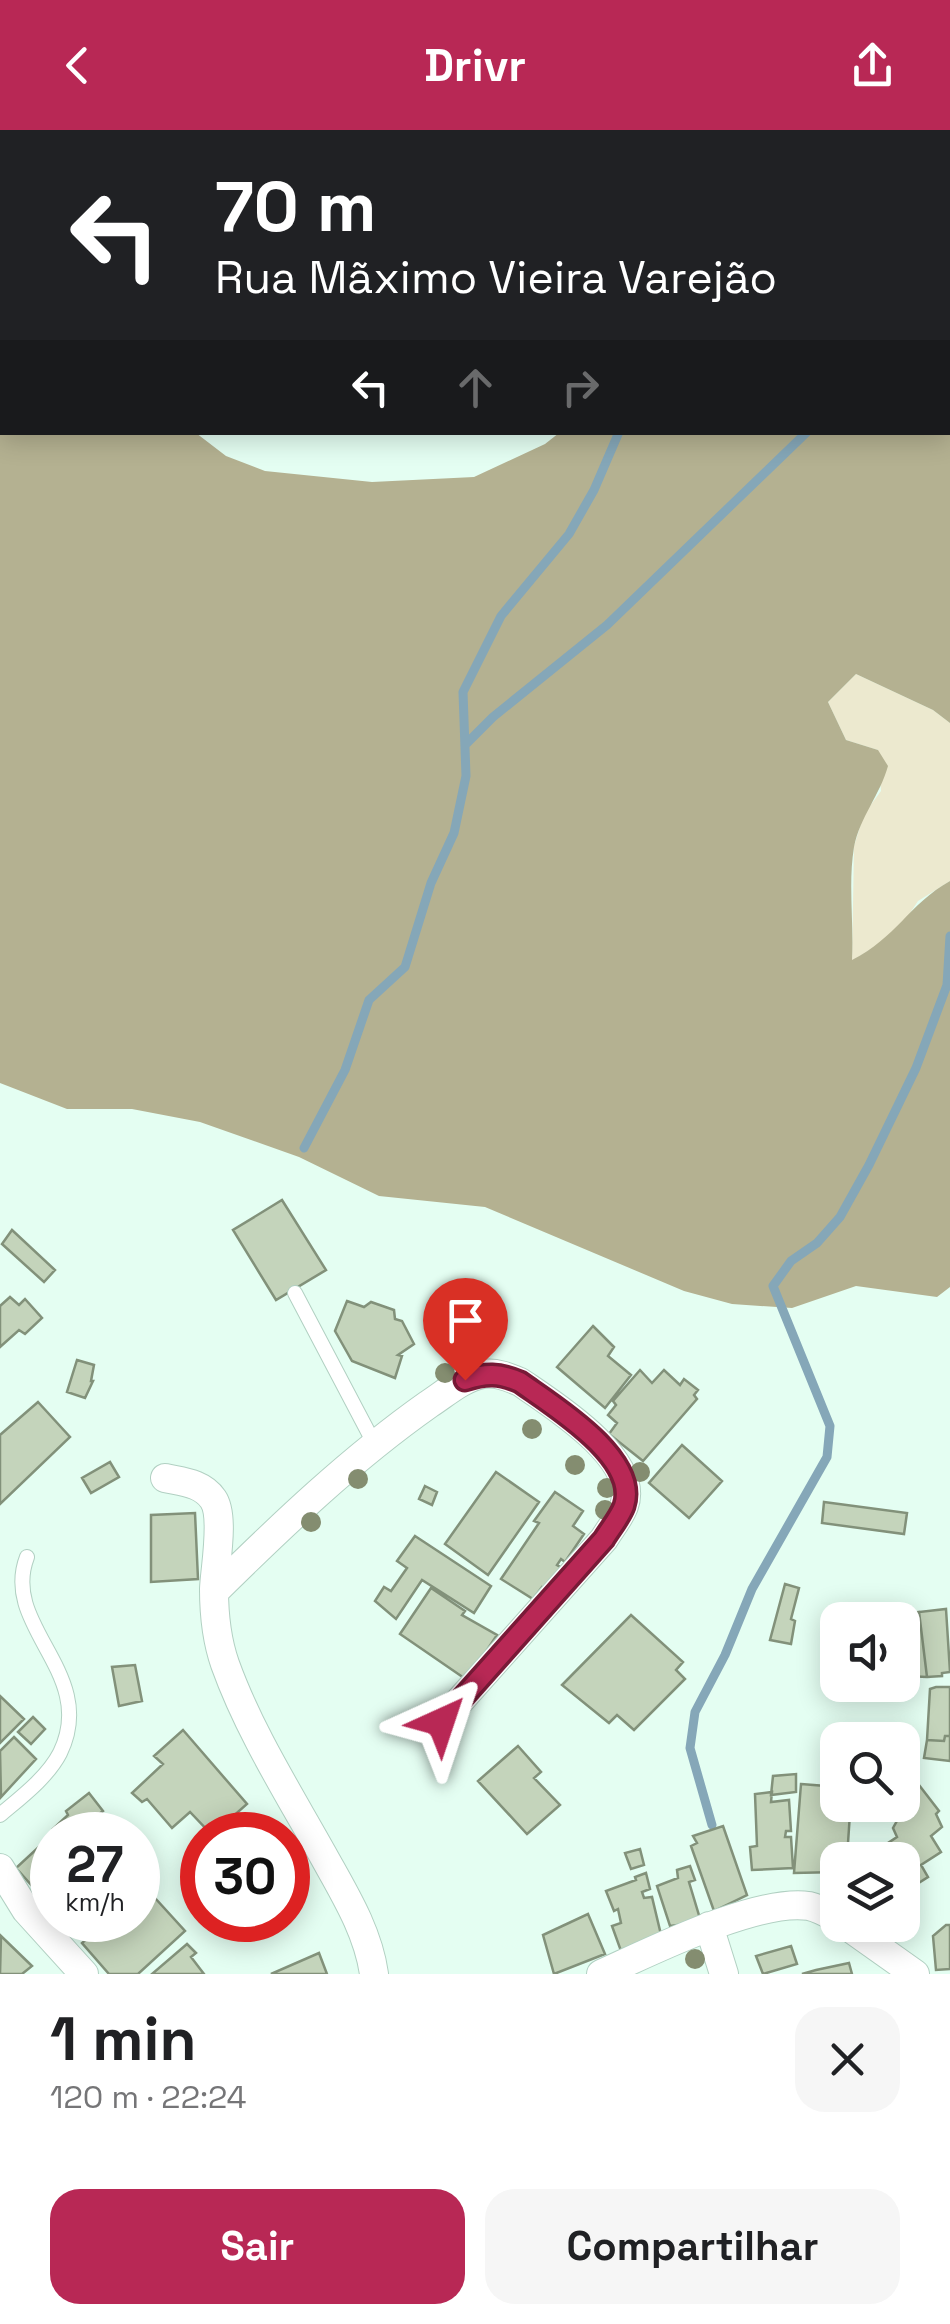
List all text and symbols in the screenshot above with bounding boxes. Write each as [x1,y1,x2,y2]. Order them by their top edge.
text: Drivr [424,37,526,94]
icon: back [50,38,105,93]
icon: share [845,38,900,93]
text: 70 m [215,162,376,251]
icon: left [50,170,180,300]
text: Rua Mãximo Vieira Varejão [215,249,777,306]
icon: left [343,360,398,415]
icon: ahead [448,360,503,415]
icon: right [553,360,608,415]
pin [423,1278,508,1381]
icon: arrive [438,1293,493,1348]
map controls [820,1602,920,1942]
button: sound [820,1602,920,1702]
position arrow [389,1670,493,1774]
button: search [820,1722,920,1822]
speed limit sign: 30 [180,1812,310,1942]
text: 27 [67,1833,123,1897]
button: layers [820,1842,920,1942]
text: km/h [65,1886,125,1918]
text: 1 min [50,2001,197,2078]
button: close [795,2007,900,2112]
text: 120 m · 22:24 [50,2077,246,2117]
button: Sair [50,2189,465,2304]
button: Compartilhar [485,2189,900,2304]

